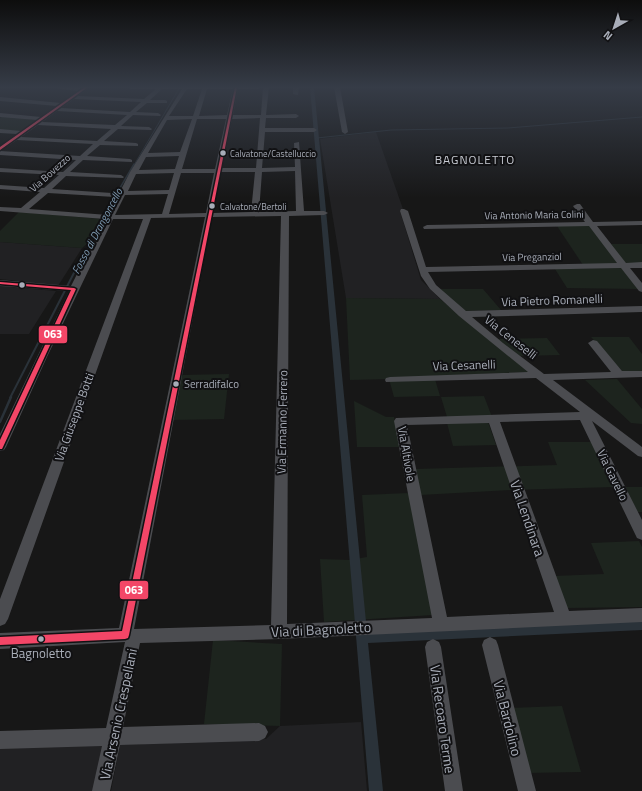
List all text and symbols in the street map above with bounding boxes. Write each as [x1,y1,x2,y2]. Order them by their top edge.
north arrow [594,8,634,48]
text: N [600,27,616,44]
place label: Calvatone/Castelluccio [230,147,316,160]
marker: Calvatone/Castelluccio [218,148,228,158]
street label: Via Bovezzo [26,150,74,196]
district label: BAGNOLETTO [435,150,515,169]
water label: Fosso di Drangoncello [68,185,127,277]
place label: Calvatone/Bertoli [220,200,286,213]
marker: Calvatone/Bertoli [207,201,217,211]
street label: Via Antonio Maria Colini [484,207,584,223]
street label: Via Preganziol [502,249,562,265]
unlabelled marker [17,280,27,290]
street label: Via Pietro Romanelli [501,289,603,311]
street label: Via Ceneselli [480,310,542,364]
line badge: 063 [38,325,68,344]
text: 063 [44,326,62,342]
street label: Via Cesanelli [432,354,496,376]
street label: Via Giuseppe Botti [49,370,99,464]
street label: Via Ermanno Ferrero [272,370,292,474]
place label: Serradifalco [184,376,239,392]
marker: Serradifalco [171,379,181,389]
street label: Via Altivole [393,425,421,483]
street label: Via Gavello [592,446,634,504]
street label: Via Lendinara [505,477,551,559]
line badge: 063 [119,580,149,600]
text: 063 [125,582,143,598]
street label: Via di Bagnoletto [270,616,372,642]
marker: Bagnoletto [36,634,46,644]
place label: Bagnoletto [11,643,71,663]
street label: Via Arsenio Crespellani [94,647,142,781]
street label: Via Recoaro Terme [425,663,461,775]
street label: Via Bardolino [488,678,528,758]

